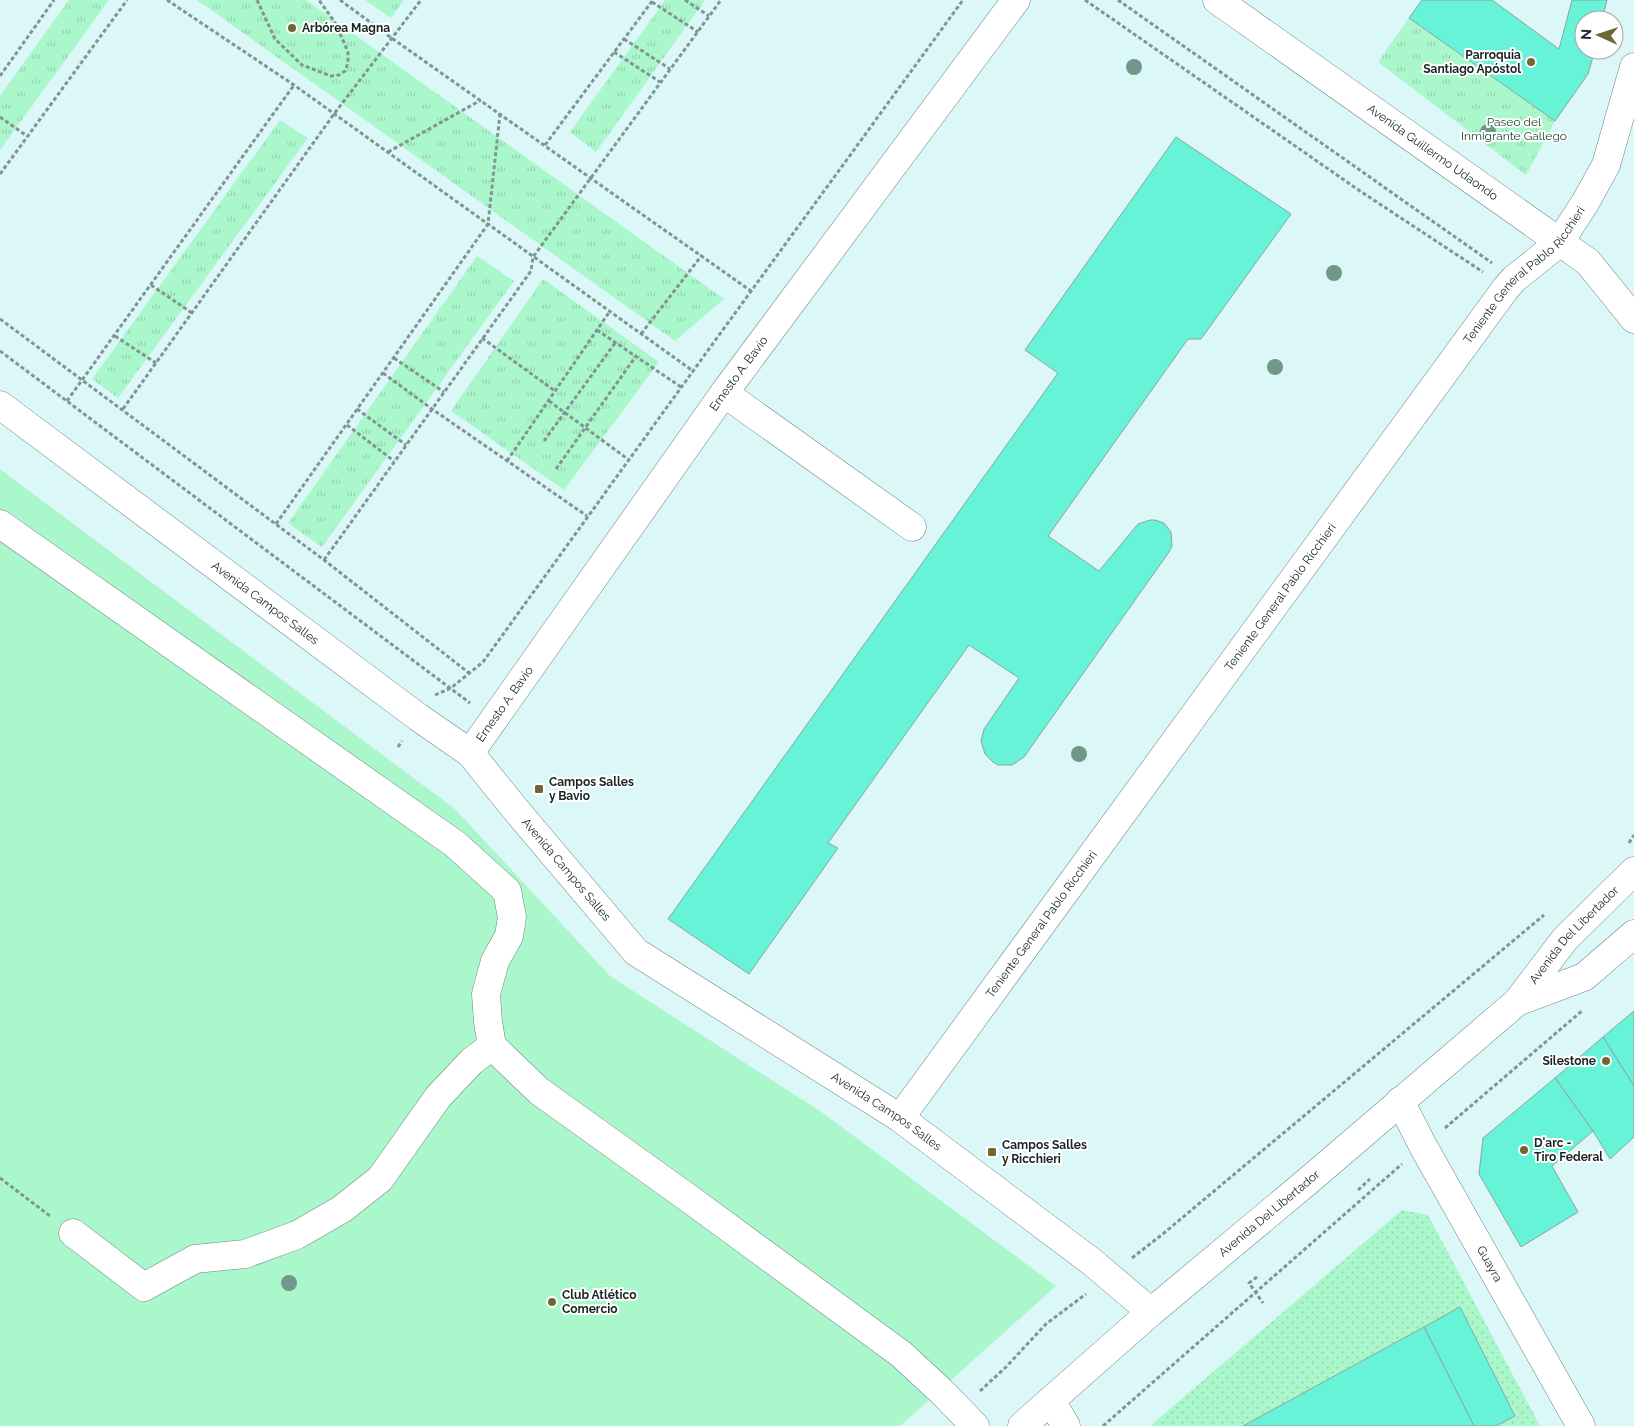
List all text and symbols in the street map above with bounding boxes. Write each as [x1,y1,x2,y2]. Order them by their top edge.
north arrow [1574,10,1624,60]
place label: Arbórea Magna [302,21,390,35]
marker: Arbórea Magna [286,22,298,34]
text: N [1578,29,1594,40]
place label: Parroquia Santiago Apóstol [1423,48,1521,76]
marker: Parroquia Santiago Apóstol [1525,56,1537,68]
street label: Avenida Guillermo Udaondo [1365,101,1501,203]
park label: Paseo del Inmigrante Gallego [1461,115,1567,143]
street label: Teniente General Pablo Ricchieri [1461,204,1588,346]
street label: Ernesto A. Bavio [707,333,771,413]
street label: Teniente General Pablo Ricchieri [1222,521,1339,673]
street label: Avenida Campos Salles [209,558,322,648]
street label: Ernesto A. Bavio [473,664,536,744]
place label: Campos Salles y Bavio [549,775,634,803]
marker: Campos Salles y Bavio [533,783,545,795]
street label: Avenida Campos Salles [519,815,614,924]
street label: Teniente General Pablo Ricchieri [983,848,1100,1001]
street label: Avenida Del Libertador [1526,883,1622,987]
place label: Silestone [1542,1054,1596,1068]
marker: Silestone [1600,1055,1612,1067]
street label: Avenida Campos Salles [829,1070,945,1154]
place label: D'arc - Tiro Federal [1534,1136,1603,1164]
place label: Campos Salles y Ricchieri [1002,1138,1087,1166]
marker: D'arc - Tiro Federal [1518,1144,1530,1156]
marker: Campos Salles y Ricchieri [986,1146,998,1158]
street label: Avenida Del Libertador [1216,1167,1323,1259]
street label: Guayra [1474,1243,1505,1285]
place label: Club Atlético Comercio [562,1288,637,1316]
marker: Club Atlético Comercio [546,1296,558,1308]

